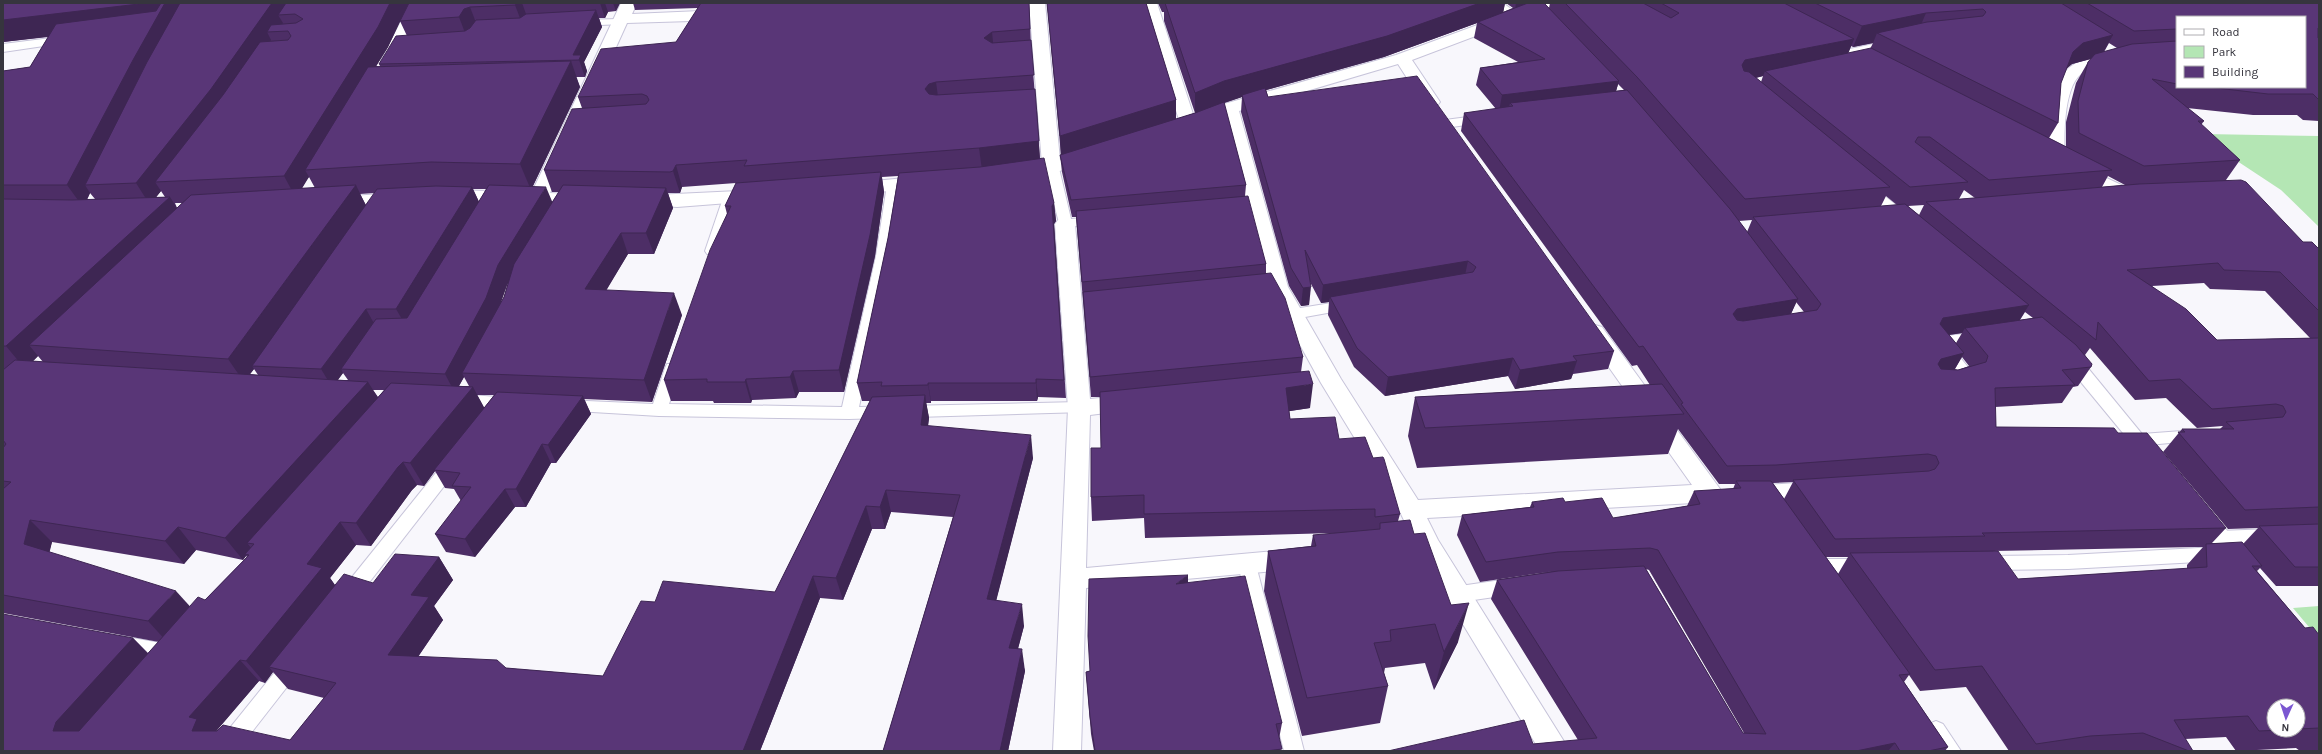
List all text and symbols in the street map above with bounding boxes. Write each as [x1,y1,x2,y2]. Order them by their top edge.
legend [2176,16,2306,88]
text: Road [2212,25,2240,39]
text: Park [2212,45,2237,59]
text: Building [2212,65,2259,79]
north arrow [2266,698,2306,738]
text: N [2281,721,2290,734]

